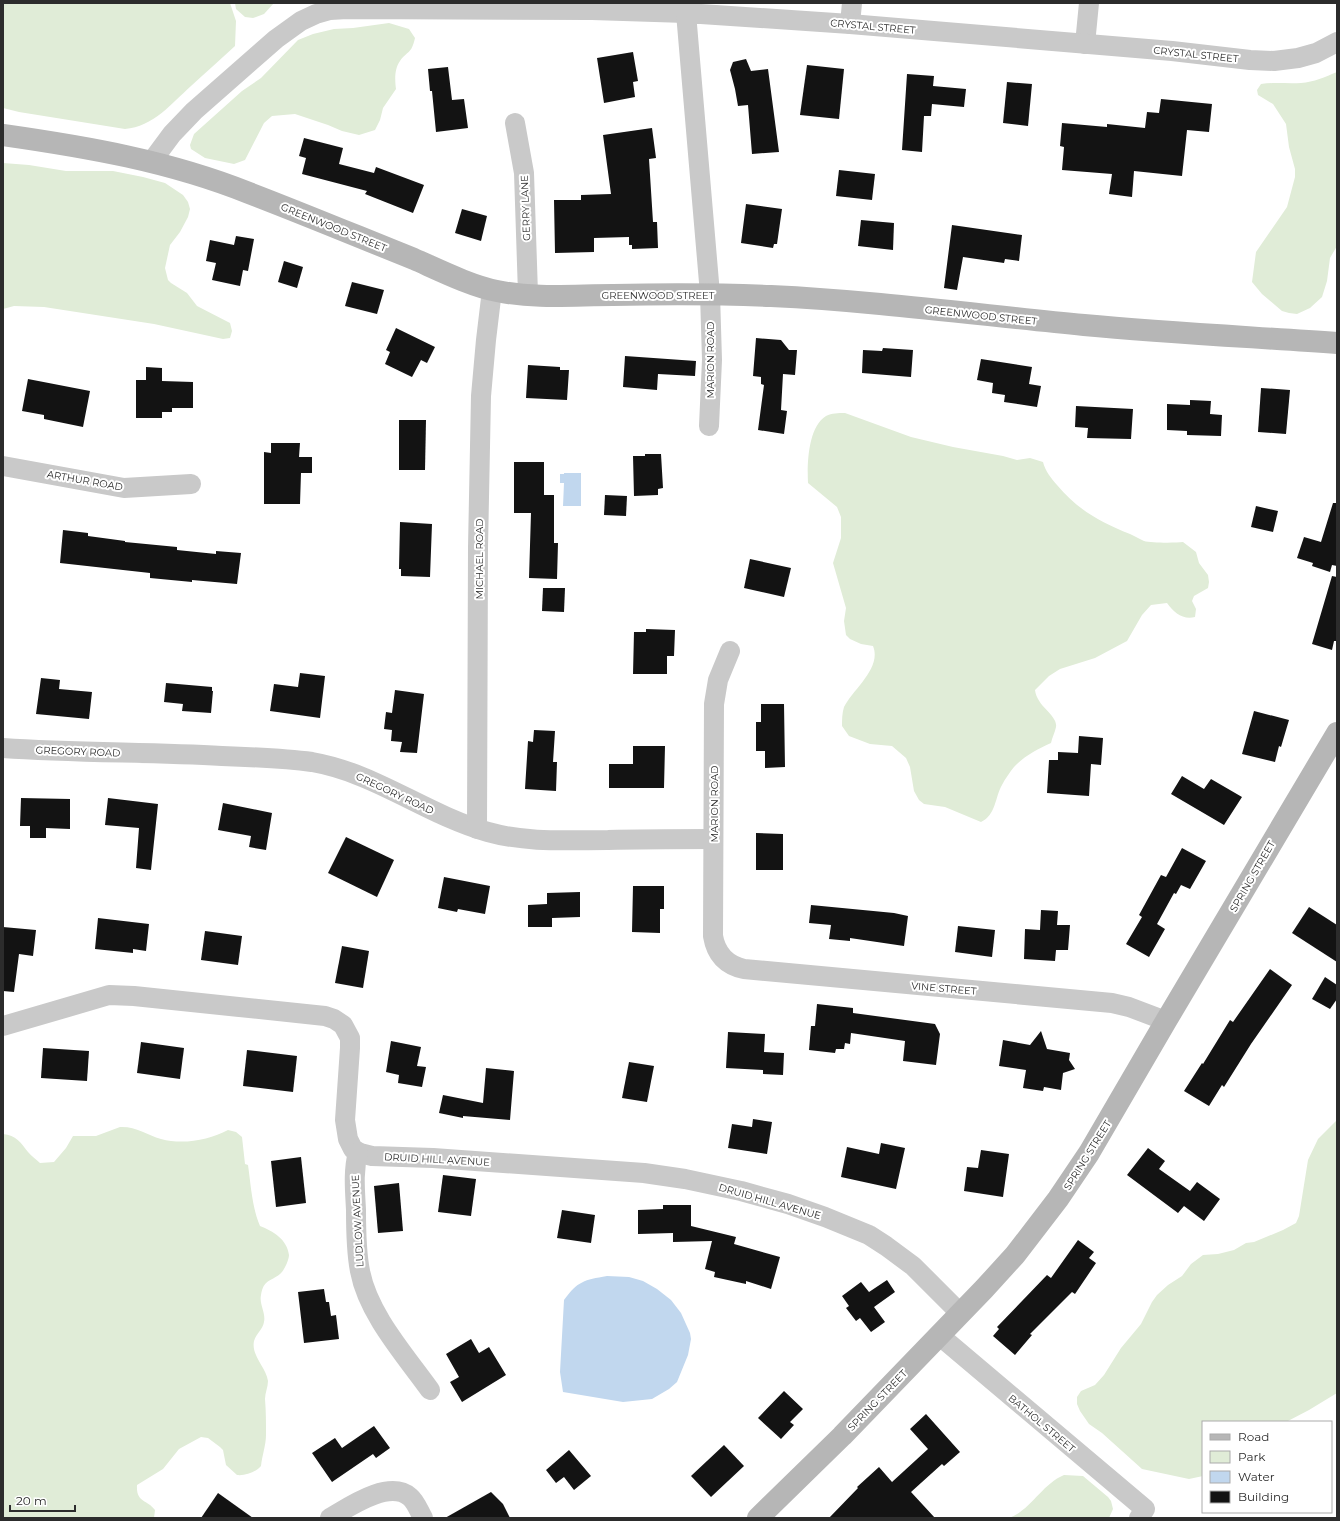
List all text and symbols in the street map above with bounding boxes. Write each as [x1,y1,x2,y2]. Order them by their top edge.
street label: CRYSTAL STREET [830,16,916,37]
street label: CRYSTAL STREET [1153,44,1239,65]
street label: GERRY LANE [518,175,533,241]
street label: GREENWOOD STREET [279,200,389,255]
street label: GREENWOOD STREET [601,289,715,302]
street label: GREENWOOD STREET [924,303,1038,328]
street label: MARION ROAD [704,321,717,399]
street label: ARTHUR ROAD [46,467,124,494]
street label: MICHAEL ROAD [473,518,486,600]
street label: GREGORY ROAD [35,744,121,759]
street label: MARION ROAD [708,765,721,843]
street label: GREGORY ROAD [354,770,436,817]
street label: SPRING STREET [1227,838,1278,914]
street label: VINE STREET [911,979,977,998]
street label: SPRING STREET [1061,1118,1114,1193]
street label: DRUID HILL AVENUE [384,1150,491,1169]
street label: LUDLOW AVENUE [349,1174,366,1268]
street label: DRUID HILL AVENUE [717,1181,823,1222]
street label: SPRING STREET [845,1367,910,1434]
street label: BATHOL STREET [1006,1392,1078,1455]
legend [1202,1421,1332,1513]
text: Road [1238,1429,1269,1444]
text: Park [1238,1449,1266,1464]
text: Water [1238,1469,1275,1484]
scale bar [10,1487,75,1513]
text: Building [1238,1489,1289,1504]
text: 20 m [16,1493,47,1508]

